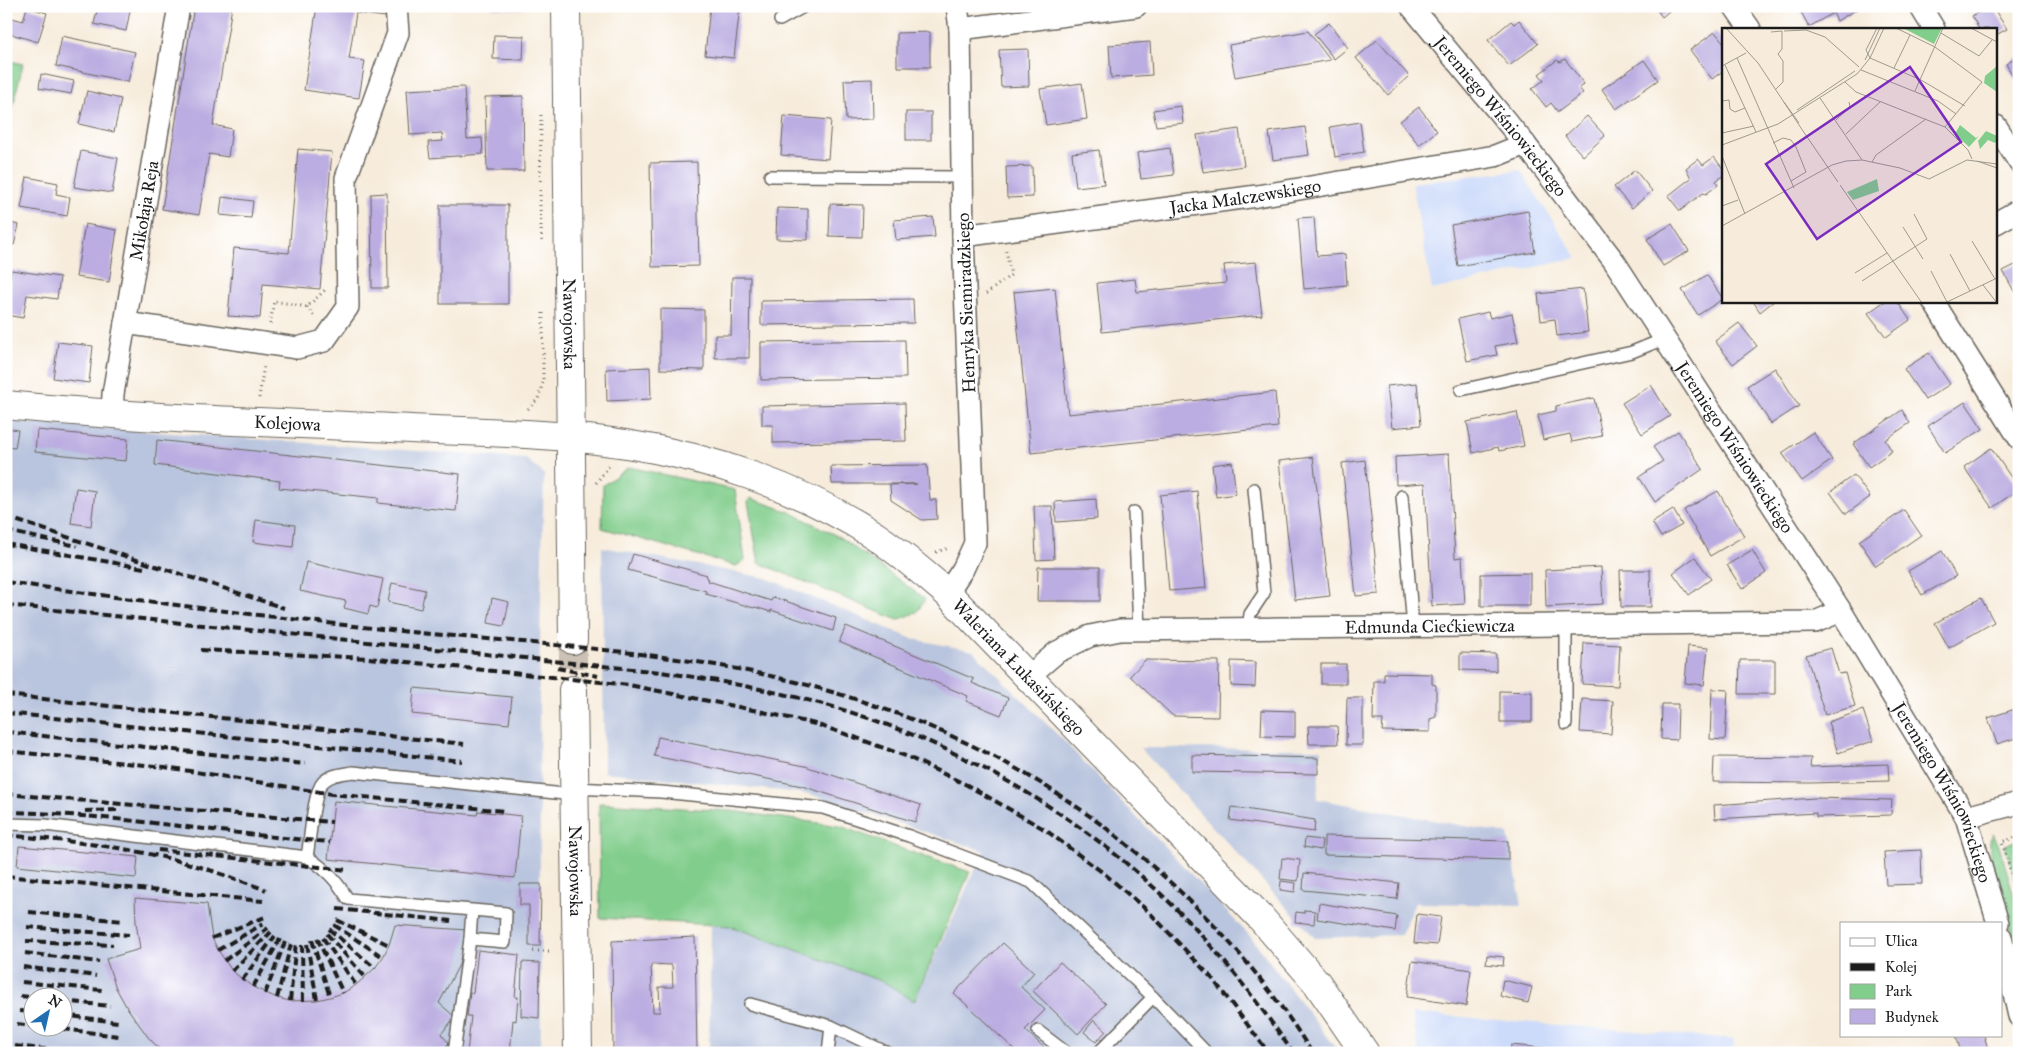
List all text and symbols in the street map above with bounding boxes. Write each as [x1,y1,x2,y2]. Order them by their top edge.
inset map [1722,28,1998,302]
street label: Jeremiego Wiśniowieckiego [1427,30,1572,201]
street label: Mikołaja Reja [125,159,164,262]
street label: Jacka Malczewskiego [1166,174,1323,220]
street label: Henryka Siemiradzkiego [952,212,981,394]
street label: Nawojowska [558,278,581,370]
street label: Jeremiego Wiśniowieckiego [1669,356,1798,537]
street label: Kolejowa [253,411,322,436]
street label: Waleriana Łukasińskiego [948,594,1090,740]
street label: Edmunda Ciećkiewicza [1345,614,1515,638]
street label: Jeremiego Wiśniowieckiego [1886,697,1996,885]
street label: Nawojowska [564,825,587,917]
legend [1840,922,2002,1036]
text: Ulica [1885,932,1918,950]
text: Kolej [1885,958,1917,976]
text: Park [1885,982,1912,1000]
north arrow [22,986,72,1036]
text: N [45,991,65,1012]
text: Budynek [1885,1008,1939,1026]

